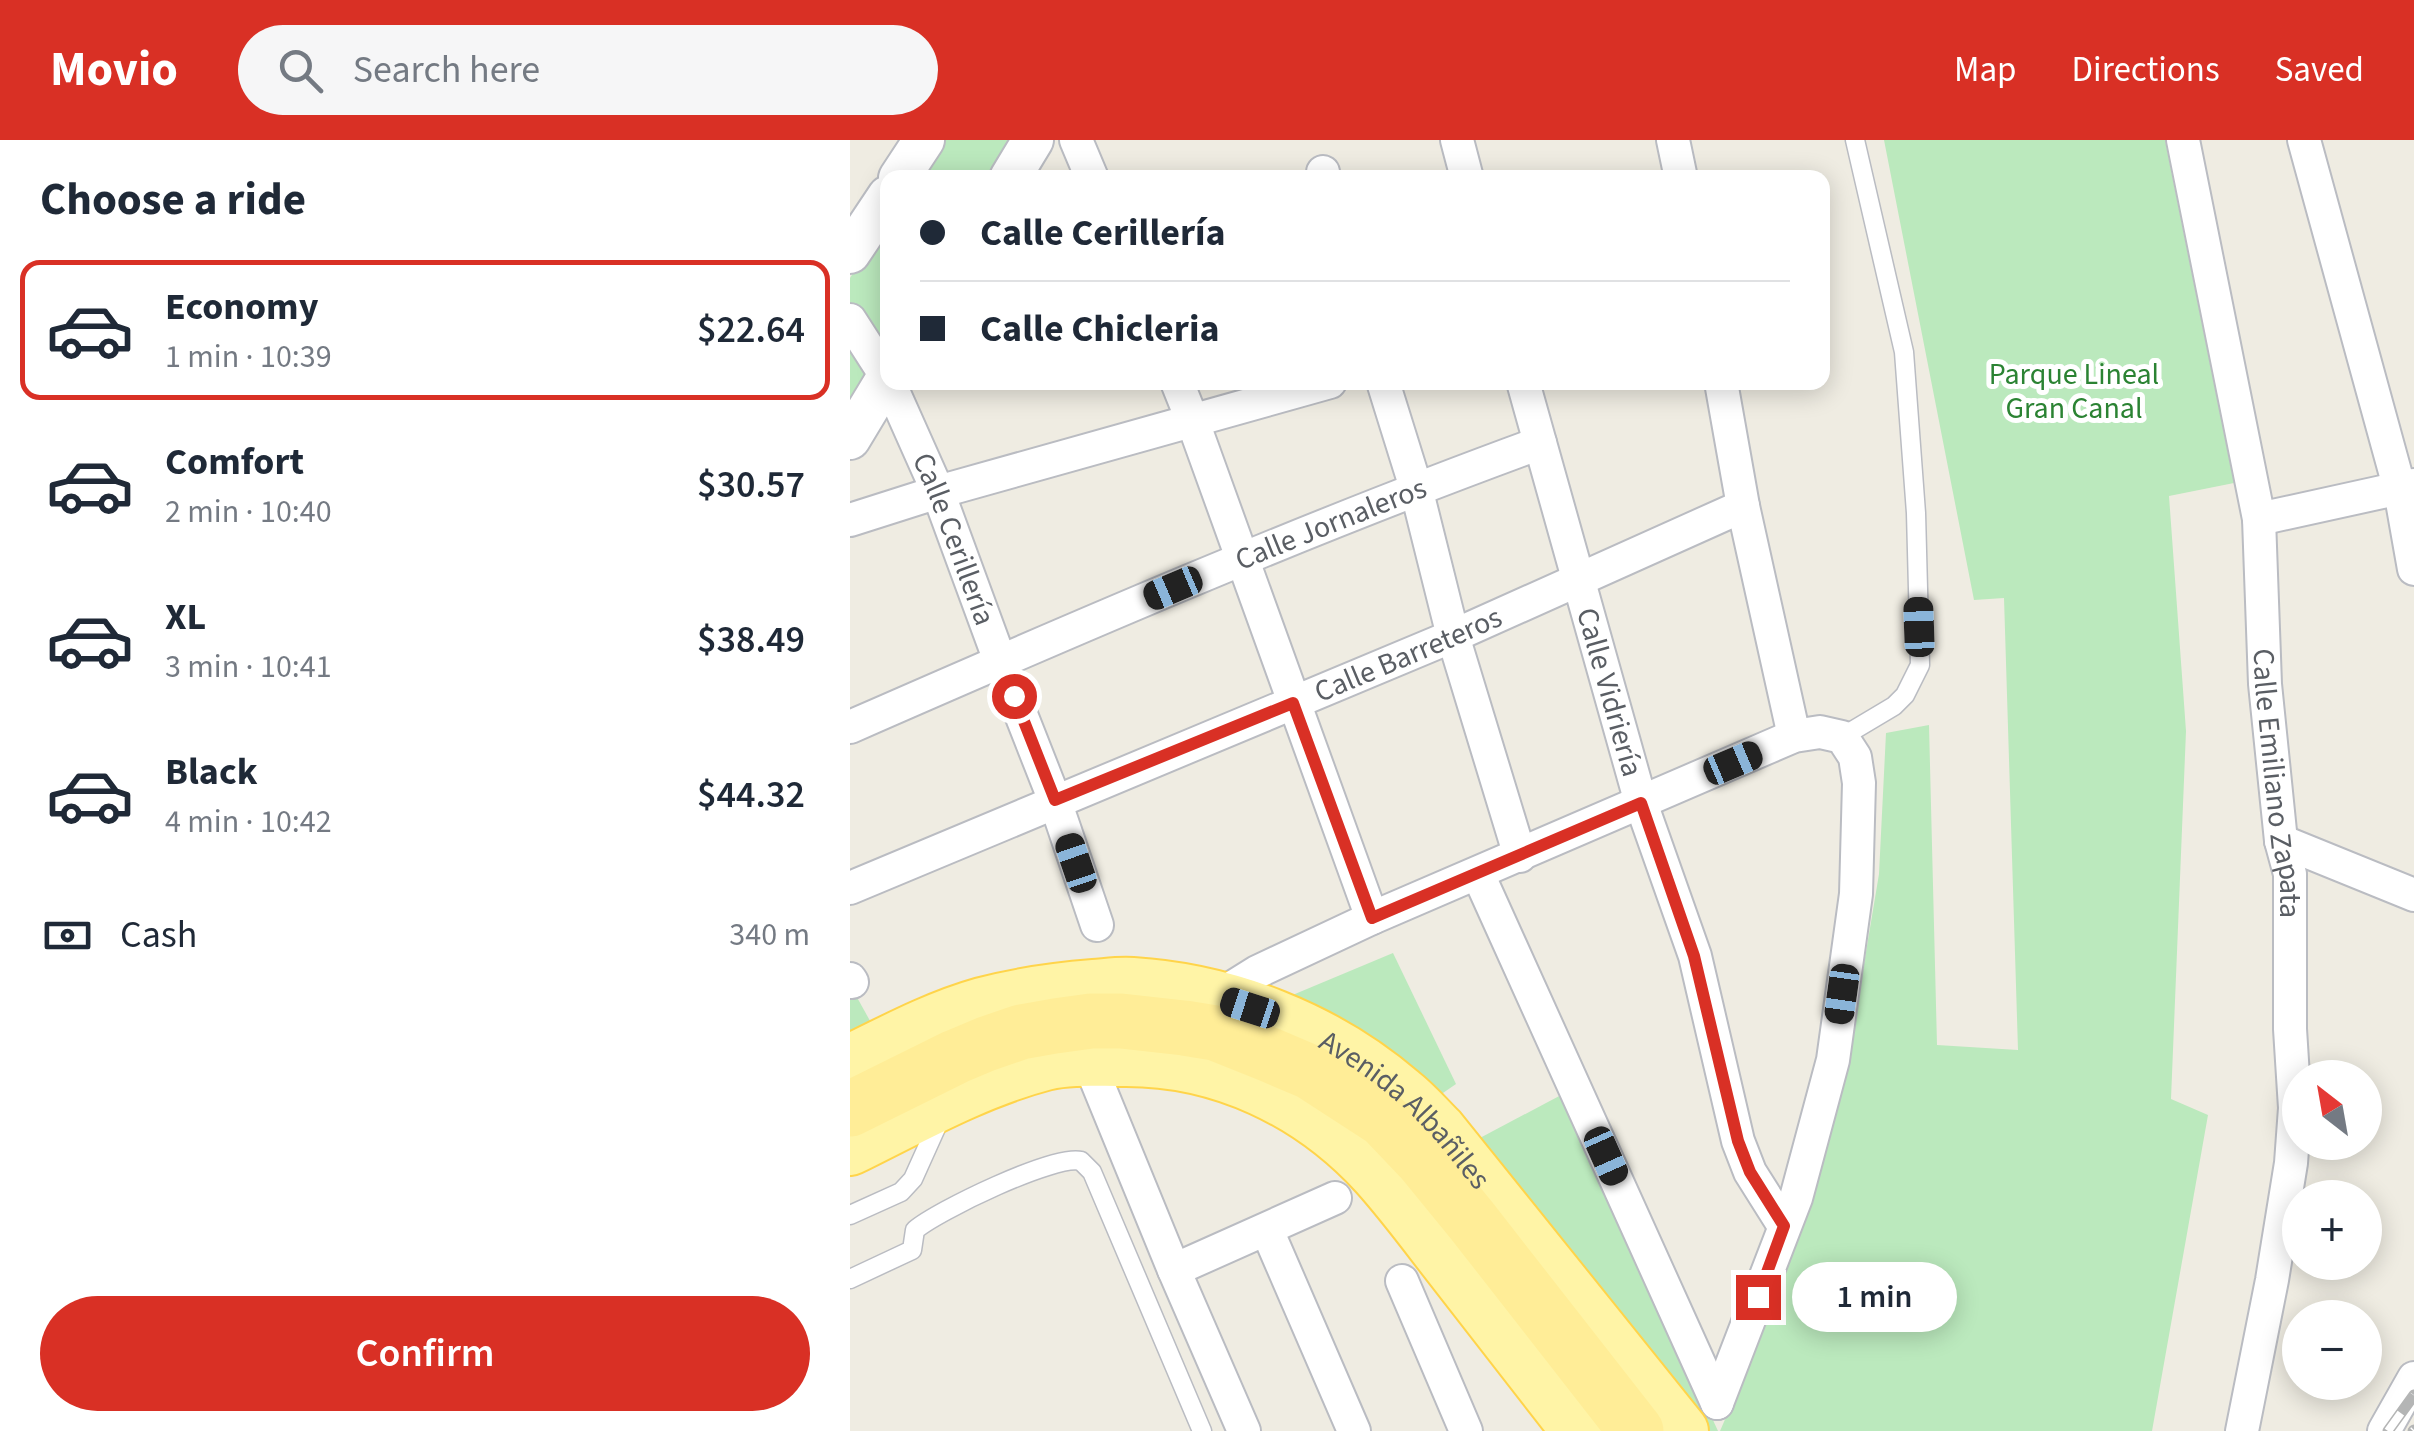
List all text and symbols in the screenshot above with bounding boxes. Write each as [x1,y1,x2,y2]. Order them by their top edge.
search box [238,25,938,115]
text: Movio [50,36,178,104]
icon: search [273,43,328,98]
text: Search here [353,43,540,97]
text: Map [1954,45,2017,95]
text: Directions [2072,45,2220,95]
text: Saved [2275,45,2364,95]
text: Choose a ride [40,168,306,232]
text: Calle Cerillería [980,206,1226,260]
text: Economy [165,280,318,334]
icon: car [45,285,135,375]
text: Calle Chicleria [980,302,1219,356]
text: $22.64 [697,303,805,357]
text: 1 min · 10:39 [165,334,332,380]
park label: Parque Lineal Gran Canal [1989,353,2159,430]
text: Comfort [165,435,304,489]
icon: car [45,440,135,530]
street label: Calle Cerillería [902,446,1007,631]
text: $30.57 [697,458,805,512]
street label: Calle Jornaleros [1229,466,1433,581]
text: 2 min · 10:40 [165,489,332,535]
car [1140,562,1206,614]
text: XL [165,590,206,644]
icon: car [45,595,135,685]
street label: Calle Barreteros [1308,595,1509,713]
car [1903,596,1935,658]
street label: Calle Vidriería [1566,603,1654,781]
text: $38.49 [697,613,805,667]
text: 3 min · 10:41 [165,644,332,690]
street label: Calle Emiliano Zapata [2242,648,2312,918]
route start [992,674,1037,719]
car [1700,737,1766,789]
text: Black [165,745,258,799]
icon: car [45,750,135,840]
text: $44.32 [697,768,805,822]
text: 4 min · 10:42 [165,799,332,845]
car [1052,830,1100,896]
icon: cash [40,908,95,963]
text: Cash [120,908,197,962]
text: 340 m [729,912,810,958]
car [1823,962,1861,1026]
car [1217,984,1283,1032]
street label: Avenida Albañiles [1312,1019,1501,1198]
north arrow [2282,1060,2382,1160]
map controls [2282,1060,2382,1400]
car [1580,1122,1632,1190]
button: + [2282,1180,2382,1280]
callout: 1 min [1793,1262,1958,1332]
text: 1 min [1836,1274,1913,1320]
route end [1736,1275,1781,1320]
button: Confirm [40,1296,810,1411]
button: − [2282,1300,2382,1400]

